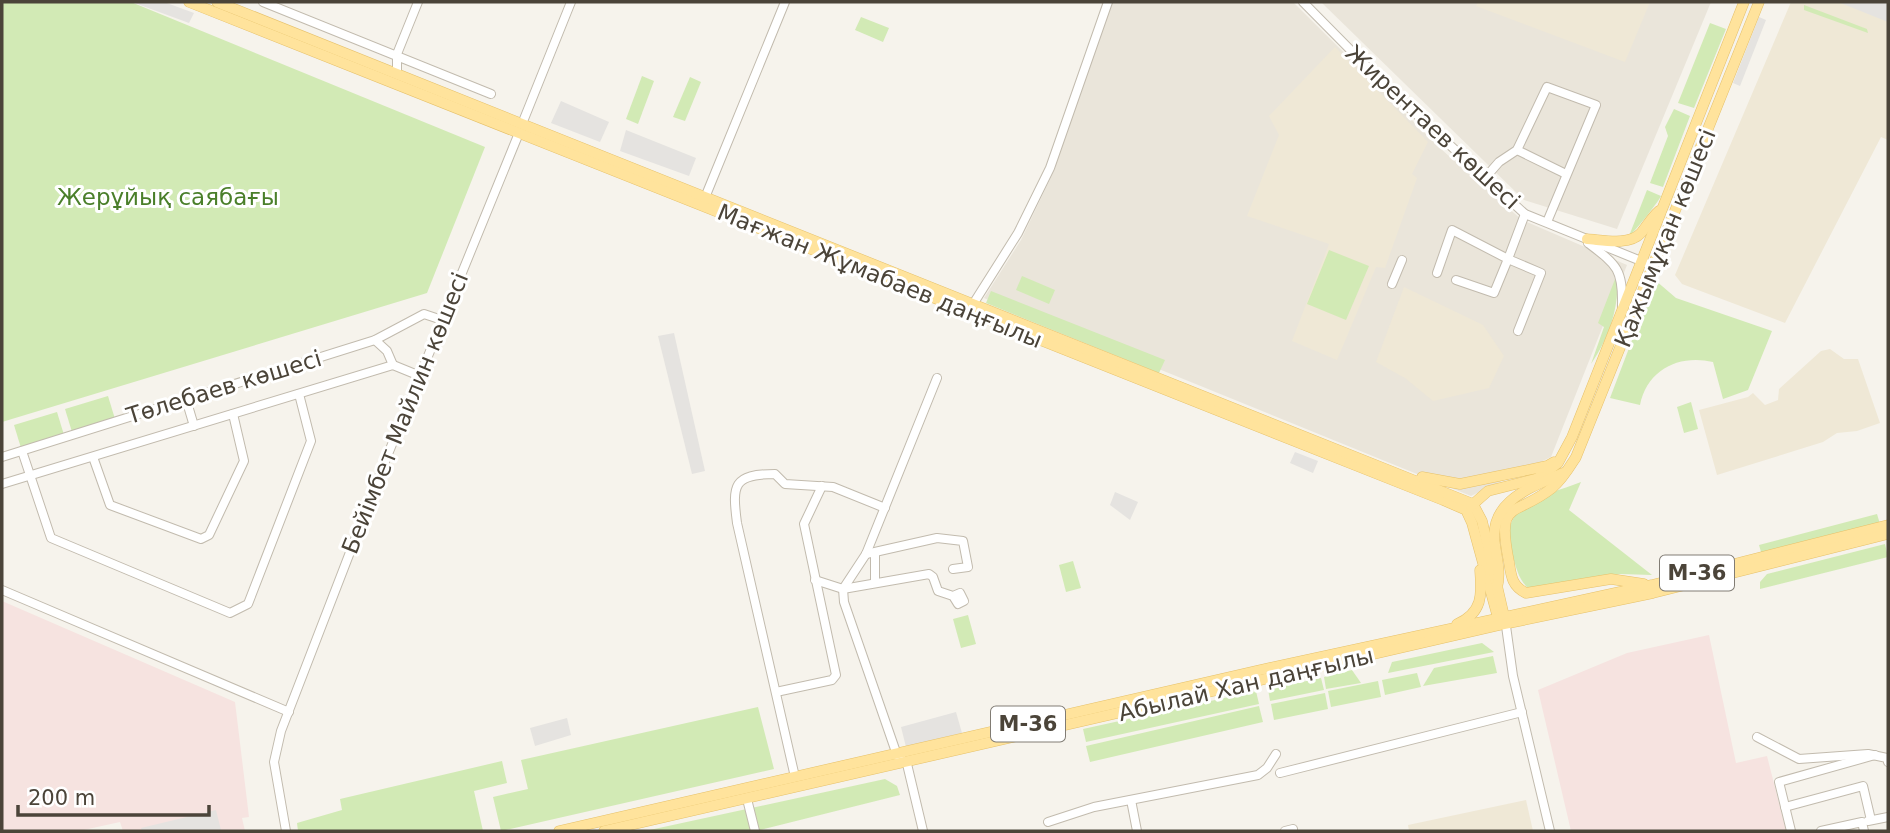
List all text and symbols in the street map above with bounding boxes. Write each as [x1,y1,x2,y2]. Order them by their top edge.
street label: Жирентаев көшесі [1341,40,1525,214]
street label: Қажымұқан көшесі [1609,125,1721,351]
park label: Жерұйық саябағы [57,184,279,210]
street label: Мағжан Жұмабаев даңғылы [714,199,1046,353]
street label: Бейімбет Майлин көшесі [337,269,473,557]
street label: Төлебаев көшесі [122,345,325,429]
road number: M-36 [1660,556,1734,590]
street label: Абылай Хан даңғылы [1116,642,1376,726]
road number: M-36 [991,706,1065,742]
scale bar [18,774,208,818]
text: 200 m [28,786,95,810]

